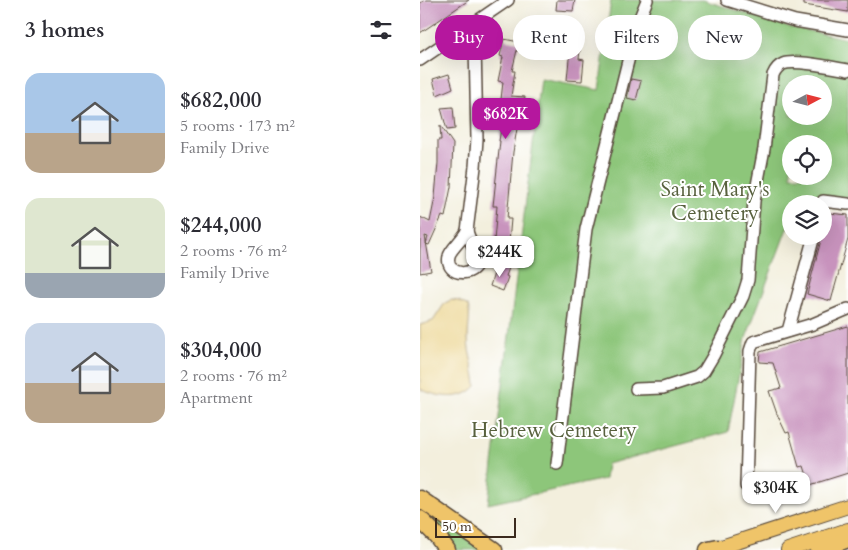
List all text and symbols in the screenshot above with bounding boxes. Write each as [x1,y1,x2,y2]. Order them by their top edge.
chip: Buy [435,15,503,60]
chip: Rent [513,15,585,60]
chip: Filters [595,15,678,60]
chip: New [688,15,762,60]
text: 3 homes [25,16,104,45]
icon: filters [367,16,395,44]
north arrow [782,75,832,125]
map controls [782,75,832,245]
text: $682,000 [180,86,261,115]
icon: home [65,93,125,153]
pin: $682K [471,98,541,140]
text: $682K [483,103,529,125]
text: 5 rooms · 173 m² [180,115,295,137]
button: locate [782,135,832,185]
text: Family Drive [180,137,270,159]
park label: Saint Mary's Cemetery [660,175,770,228]
button: layers [782,195,832,245]
text: $244,000 [180,211,261,240]
icon: home [65,218,125,278]
pin: $244K [465,236,535,278]
text: 2 rooms · 76 m² [180,240,287,262]
text: $244K [477,241,523,263]
text: Family Drive [180,262,270,284]
text: $304,000 [180,336,261,365]
icon: home [65,343,125,403]
text: 2 rooms · 76 m² [180,365,287,387]
text: Apartment [180,387,253,409]
park label: Hebrew Cemetery [471,416,637,445]
pin: $304K [741,472,811,514]
text: $304K [753,477,799,499]
scale bar [435,515,516,538]
text: 50 m [442,517,472,536]

